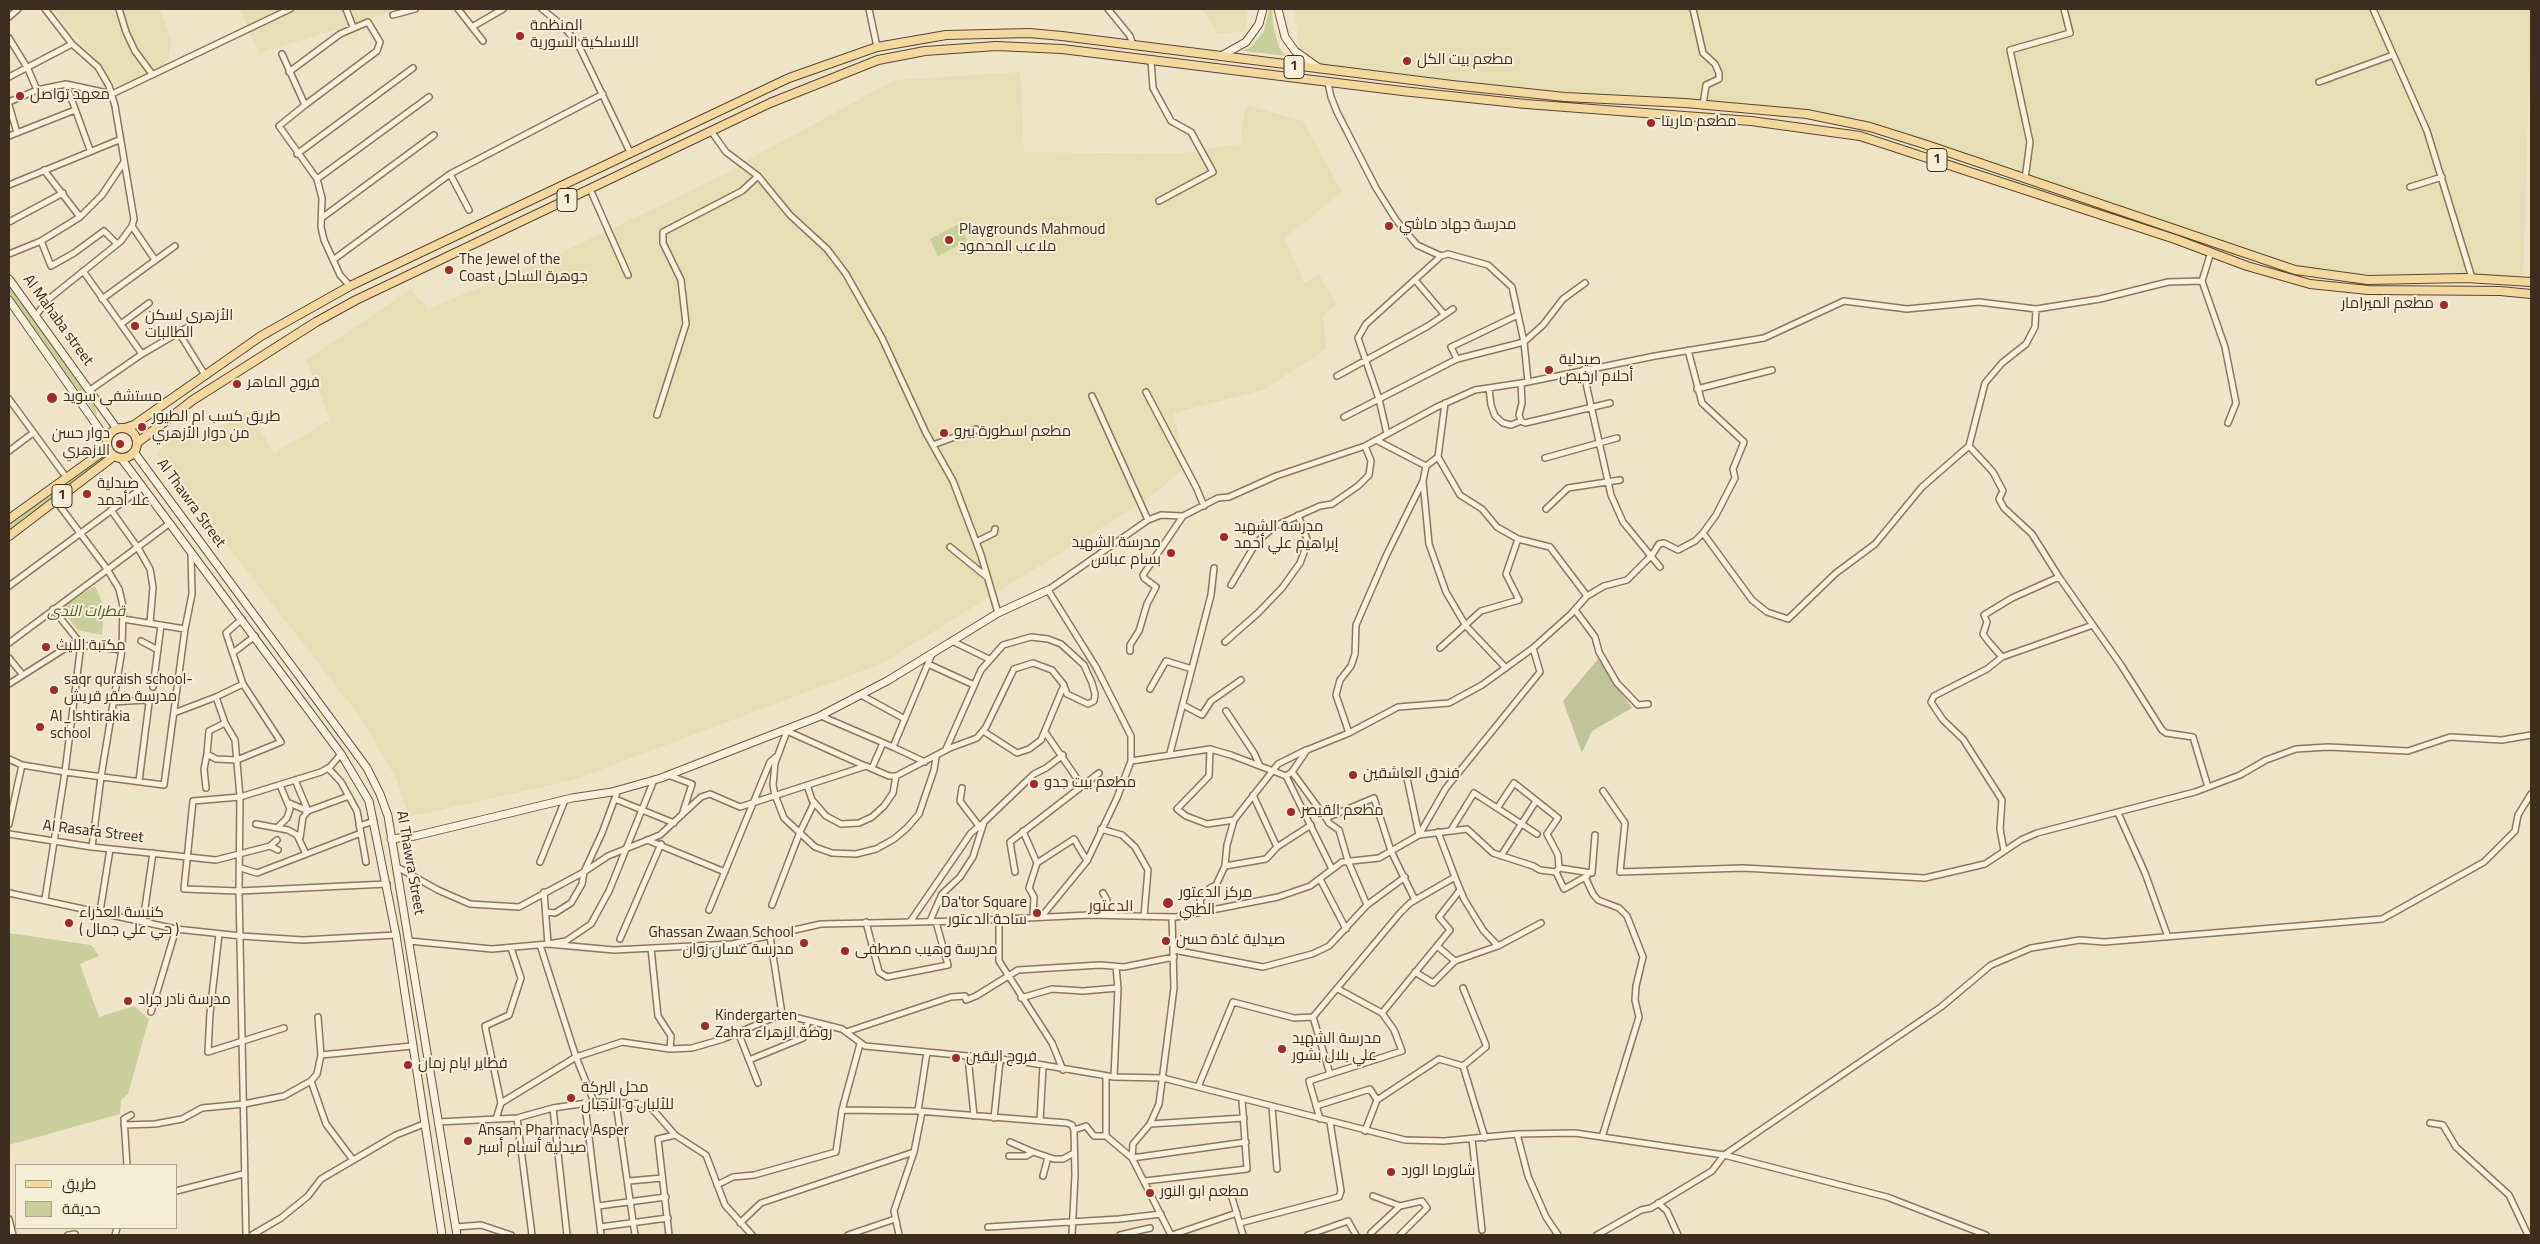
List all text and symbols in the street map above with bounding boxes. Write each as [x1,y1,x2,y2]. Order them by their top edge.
place label: المنظمة اللاسلكية السورية [530,18,639,53]
marker: المنظمة اللاسلكية السورية [514,30,526,42]
place label: مطعم بيت الكل [1417,52,1513,70]
marker: مطعم بيت الكل [1401,55,1413,67]
road number: 1 [1284,56,1304,78]
place label: معهد تواصل [30,87,110,105]
marker: معهد تواصل [14,90,26,102]
place label: مطعم ماريتا [1661,114,1737,132]
marker: مطعم ماريتا [1645,117,1657,129]
road number: 1 [1927,148,1947,172]
road number: 1 [557,188,577,212]
place label: مدرسة جهاد ماشي [1399,217,1516,235]
marker: مدرسة جهاد ماشي [1383,220,1395,232]
place label: Playgrounds Mahmoud ملاعب المحمود [959,222,1106,257]
marker: Playgrounds Mahmoud ملاعب المحمود [943,234,955,246]
place label: The Jewel of the Coast جوهرة الساحل [459,252,588,287]
marker: The Jewel of the Coast جوهرة الساحل [443,264,455,276]
street label: Al Mahaba street [18,272,96,370]
place label: مطعم الميرامار [2341,296,2434,314]
marker: مطعم الميرامار [2438,299,2450,311]
place label: الأزهري لسكن الطالبات [145,308,233,343]
marker: الأزهري لسكن الطالبات [129,320,141,332]
place label: صيدلية أحلام ارخيص [1559,352,1633,387]
marker: صيدلية أحلام ارخيص [1543,364,1555,376]
place label: فروج الماهر [247,375,320,393]
marker: فروج الماهر [231,378,243,390]
place label: مستشفى سويد [63,389,162,407]
marker: مستشفى سويد [45,391,59,405]
place label: طريق كسب ام الطيور من دوار الأزهري [152,409,281,444]
marker: طريق كسب ام الطيور من دوار الأزهري [136,421,148,433]
place label: مطعم اسطورة بيرو [954,424,1071,442]
place label: دوار حسن الازهري [52,426,110,461]
marker: مطعم اسطورة بيرو [938,427,950,439]
marker: دوار حسن الازهري [114,438,126,450]
street label: Al Thawra Street [152,456,228,552]
place label: صيدلية علا أحمد [97,476,150,511]
road number: 1 [52,484,72,508]
marker: صيدلية علا أحمد [81,488,93,500]
place label: مدرسة الشهيد إبراهيم علي أحمد [1234,519,1339,554]
marker: مدرسة الشهيد إبراهيم علي أحمد [1218,531,1230,543]
place label: مدرسة الشهيد بسام عباس [1072,535,1161,570]
marker: مدرسة الشهيد بسام عباس [1165,547,1177,559]
park label: قطرات الندى [47,604,125,622]
place label: مكتبة الليث [56,638,126,656]
marker: مكتبة الليث [40,641,52,653]
place label: saqr quraish school- مدرسة صقر قريش [64,672,193,707]
marker: saqr quraish school- مدرسة صقر قريش [48,684,60,696]
place label: Al_Ishtirakia school [50,709,130,744]
marker: Al_Ishtirakia school [34,721,46,733]
place label: فندق العاشقين [1363,766,1460,784]
marker: فندق العاشقين [1347,769,1359,781]
place label: مطعم بيت جدو [1044,775,1136,793]
marker: مطعم بيت جدو [1028,778,1040,790]
place label: مطعم القيصر [1301,803,1384,821]
marker: مطعم القيصر [1285,806,1297,818]
street label: Al Thawra Street [391,810,427,916]
street label: Al Rasafa Street [42,818,144,848]
place label: مركز الدعتور الطبي [1179,885,1252,920]
place label: Da'tor Square ساحة الدعتور [941,895,1027,930]
marker: مركز الدعتور الطبي [1161,896,1175,910]
district label: الدعتور [1089,898,1133,918]
place label: كنيسة العذراء ( حي علي جمال ) [79,905,179,940]
marker: Da'tor Square ساحة الدعتور [1031,907,1043,919]
marker: كنيسة العذراء ( حي علي جمال ) [63,917,75,929]
place label: Ghassan Zwaan School مدرسة غسان زوان [649,925,794,960]
place label: صيدلية غادة حسن [1176,932,1285,950]
marker: صيدلية غادة حسن [1160,935,1172,947]
marker: Ghassan Zwaan School مدرسة غسان زوان [798,937,810,949]
place label: مدرسة وهيب مصطفى [855,942,998,960]
marker: مدرسة وهيب مصطفى [839,945,851,957]
place label: مدرسة نادر جراد [138,992,231,1010]
marker: مدرسة نادر جراد [122,995,134,1007]
place label: Kindergarten Zahra روضة الزهراء [715,1008,832,1043]
marker: Kindergarten Zahra روضة الزهراء [699,1020,711,1032]
place label: مدرسة الشهيد علي بلال بشور [1292,1031,1381,1066]
marker: مدرسة الشهيد علي بلال بشور [1276,1043,1288,1055]
place label: فروج اليقين [966,1049,1037,1067]
marker: فروج اليقين [950,1052,962,1064]
place label: فطاير ايام زمان [418,1056,508,1074]
marker: فطاير ايام زمان [402,1059,414,1071]
place label: محل البركة للألبان و الأجبان [581,1080,674,1115]
marker: محل البركة للألبان و الأجبان [565,1092,577,1104]
place label: Ansam Pharmacy Asper صيدلية أنسام أسبر [478,1123,629,1158]
marker: Ansam Pharmacy Asper صيدلية أنسام أسبر [462,1135,474,1147]
place label: شاورما الورد [1401,1163,1475,1181]
legend [15,1164,178,1229]
marker: شاورما الورد [1385,1166,1397,1178]
text: طريق [62,1169,96,1198]
place label: مطعم ابو النور [1160,1184,1249,1202]
marker: مطعم ابو النور [1144,1187,1156,1199]
text: حديقة [62,1194,101,1223]

